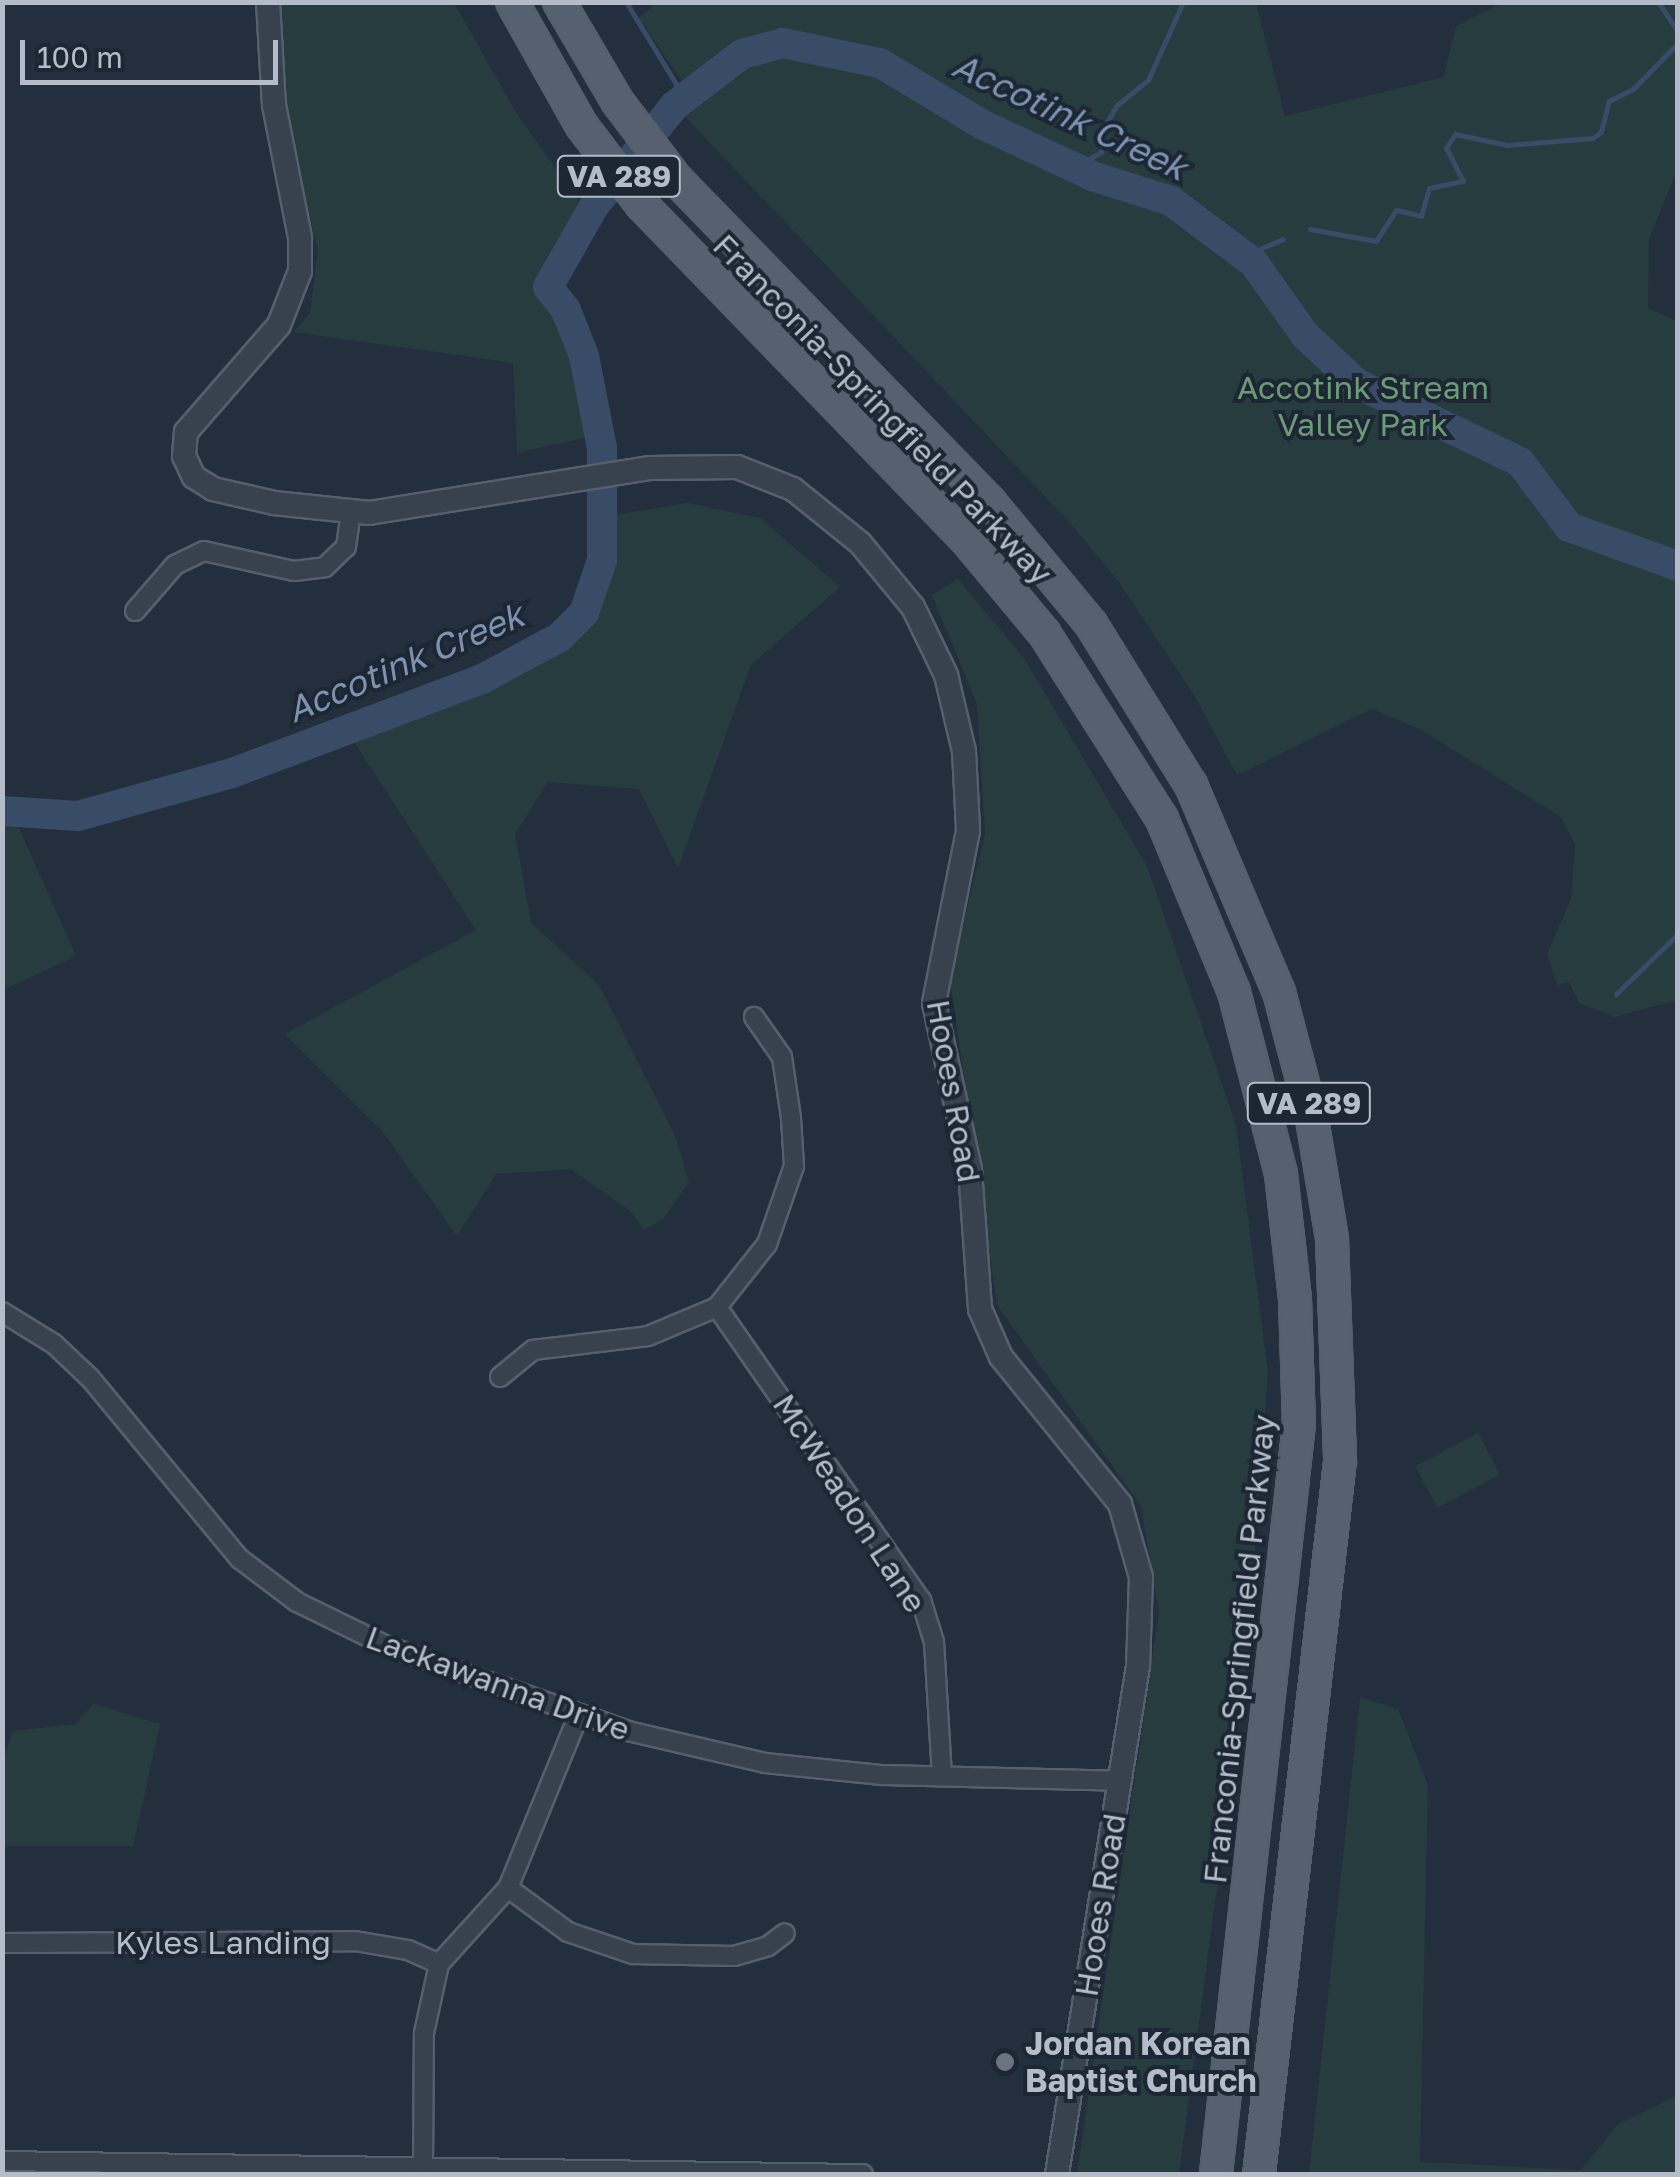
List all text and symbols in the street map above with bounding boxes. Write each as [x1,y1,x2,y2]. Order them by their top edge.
scale bar [25,20,282,82]
text: 100 m [37,39,123,75]
water label: Accotink Creek [946,43,1194,189]
road number: VA 289 [556,151,682,201]
street label: Franconia-Springfield Parkway [705,226,1061,592]
park label: Accotink Stream Valley Park [1237,369,1489,444]
water label: Accotink Creek [280,593,530,731]
street label: Hooes Road [919,997,989,1185]
road number: VA 289 [1246,1078,1372,1128]
street label: McWeadon Lane [765,1387,935,1619]
street label: Franconia-Springfield Parkway [1195,1413,1283,1885]
street label: Lackawanna Drive [361,1617,635,1749]
street label: Hooes Road [1067,1811,1133,1999]
street label: Kyles Landing [115,1923,331,1961]
place label: Jordan Korean Baptist Church [1025,2025,1257,2100]
marker: Jordan Korean Baptist Church [994,2051,1016,2073]

